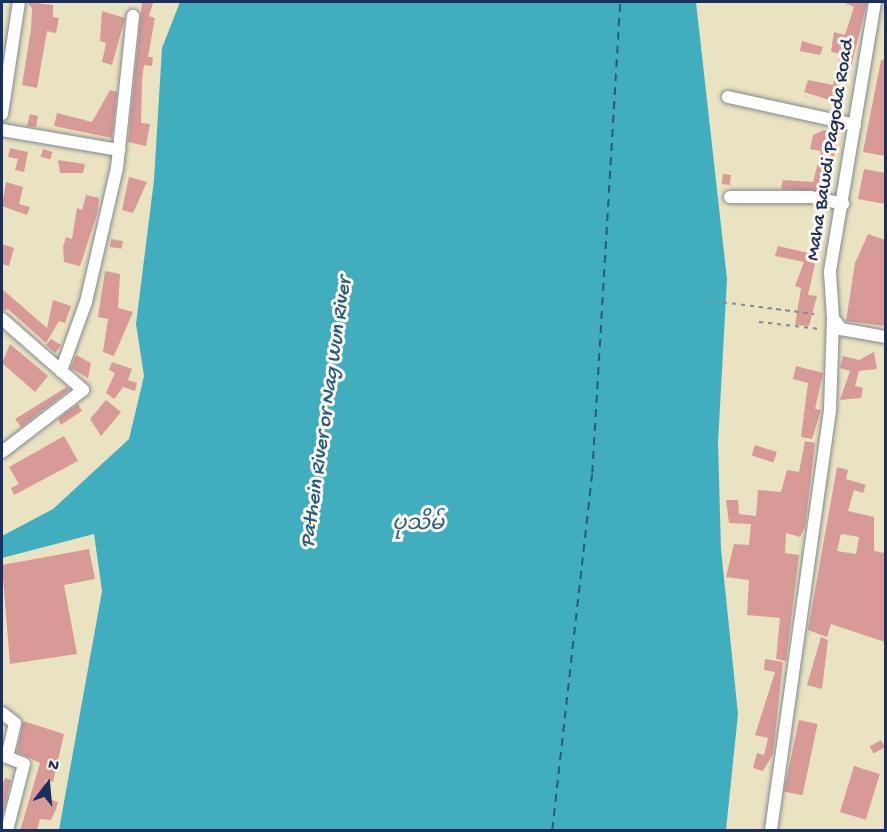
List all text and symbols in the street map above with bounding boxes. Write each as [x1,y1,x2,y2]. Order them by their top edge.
street label: Maha Bawdi Pagoda Road [802,37,860,263]
water label: Pathein River or Nag Wun River [297,276,359,550]
water label: ပုသိမ် [392,513,444,539]
north arrow [18,754,78,814]
text: N [45,756,61,777]

